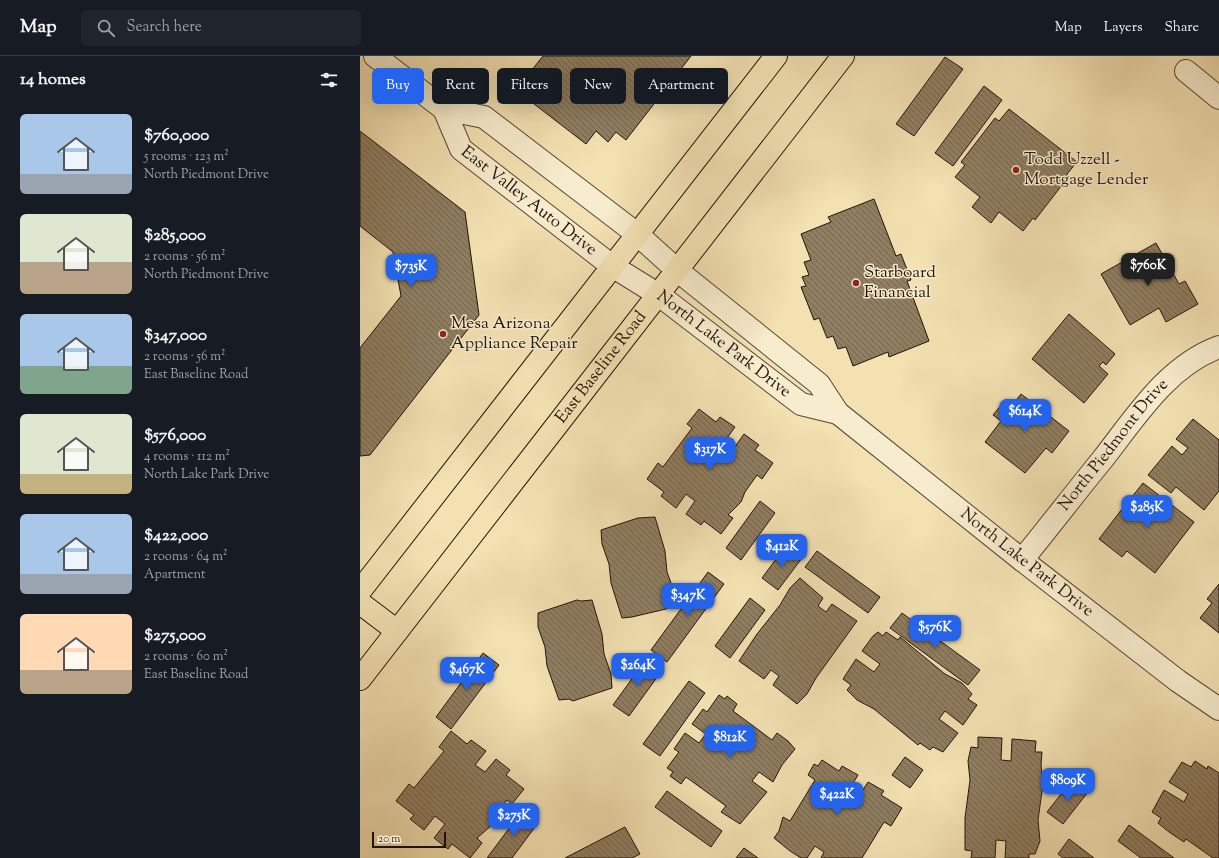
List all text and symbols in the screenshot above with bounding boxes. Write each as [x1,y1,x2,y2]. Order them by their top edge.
search box [81,10,361,46]
text: Map [20,14,57,41]
icon: search [95,17,117,39]
text: Search here [127,17,202,38]
text: Map [1055,18,1082,38]
text: Layers [1104,18,1142,38]
text: Share [1164,18,1199,38]
text: 14 homes [20,68,86,92]
chip: Buy [372,68,424,104]
chip: Rent [432,68,489,104]
chip: Filters [497,68,562,104]
chip: New [570,68,626,104]
chip: Apartment [634,68,728,104]
icon: filters [318,69,340,91]
text: $760,000 [144,124,209,148]
icon: home [52,130,100,178]
street label: East Valley Auto Drive [455,141,602,262]
text: 5 rooms · 123 m² [144,148,229,166]
place label: Todd Uzzell - Mortgage Lender [1024,148,1149,192]
marker: Todd Uzzell - Mortgage Lender [1011,165,1021,175]
text: North Piedmont Drive [144,166,269,184]
text: $285,000 [144,224,206,248]
icon: home [52,230,100,278]
text: 2 rooms · 56 m² [144,248,225,266]
pin: $760K [1120,253,1176,287]
pin: $735K [383,254,439,288]
text: $760K [1130,257,1166,275]
text: $735K [395,258,427,276]
place label: Starboard Financial [864,261,936,305]
text: North Piedmont Drive [144,266,269,284]
marker: Starboard Financial [851,278,861,288]
street label: North Lake Park Drive [651,285,796,404]
street label: East Baseline Road [550,306,653,429]
place label: Mesa Arizona Appliance Repair [451,312,578,356]
text: $347,000 [144,324,207,348]
marker: Mesa Arizona Appliance Repair [438,329,448,339]
icon: home [52,330,100,378]
text: 2 rooms · 56 m² [144,348,225,366]
text: East Baseline Road [144,366,248,384]
street label: North Piedmont Drive [1053,374,1174,517]
pin: $614K [997,399,1053,433]
text: $614K [1008,403,1042,421]
text: $576,000 [144,424,206,448]
icon: home [52,430,100,478]
pin: $317K [682,437,738,471]
text: $317K [694,441,726,459]
text: 4 rooms · 112 m² [144,448,230,466]
text: North Lake Park Drive [144,466,269,484]
pin: $285K [1119,495,1175,529]
text: $285K [1130,499,1164,517]
street label: North Lake Park Drive [955,503,1099,623]
text: $422,000 [144,524,208,548]
icon: home [52,530,100,578]
pin: $412K [754,534,810,568]
text: $412K [765,538,799,556]
text: 2 rooms · 64 m² [144,548,227,566]
text: Apartment [144,566,205,584]
pin: $347K [660,583,716,617]
text: $347K [671,587,705,605]
pin: $576K [907,615,963,649]
text: $576K [918,619,952,637]
text: $275,000 [144,624,206,648]
icon: home [52,630,100,678]
text: 2 rooms · 60 m² [144,648,228,666]
pin: $264K [610,653,666,687]
pin: $467K [439,657,495,691]
text: $264K [620,657,656,675]
text: $467K [449,661,485,679]
text: East Baseline Road [144,666,248,684]
pin: $812K [702,725,758,759]
text: $812K [713,729,747,747]
pin: $809K [1040,768,1096,802]
text: $809K [1050,772,1086,790]
pin: $422K [809,782,865,816]
text: $422K [819,786,855,804]
pin: $275K [486,803,542,837]
text: $275K [497,807,531,825]
scale bar [372,830,446,849]
text: 20 m [378,831,400,847]

